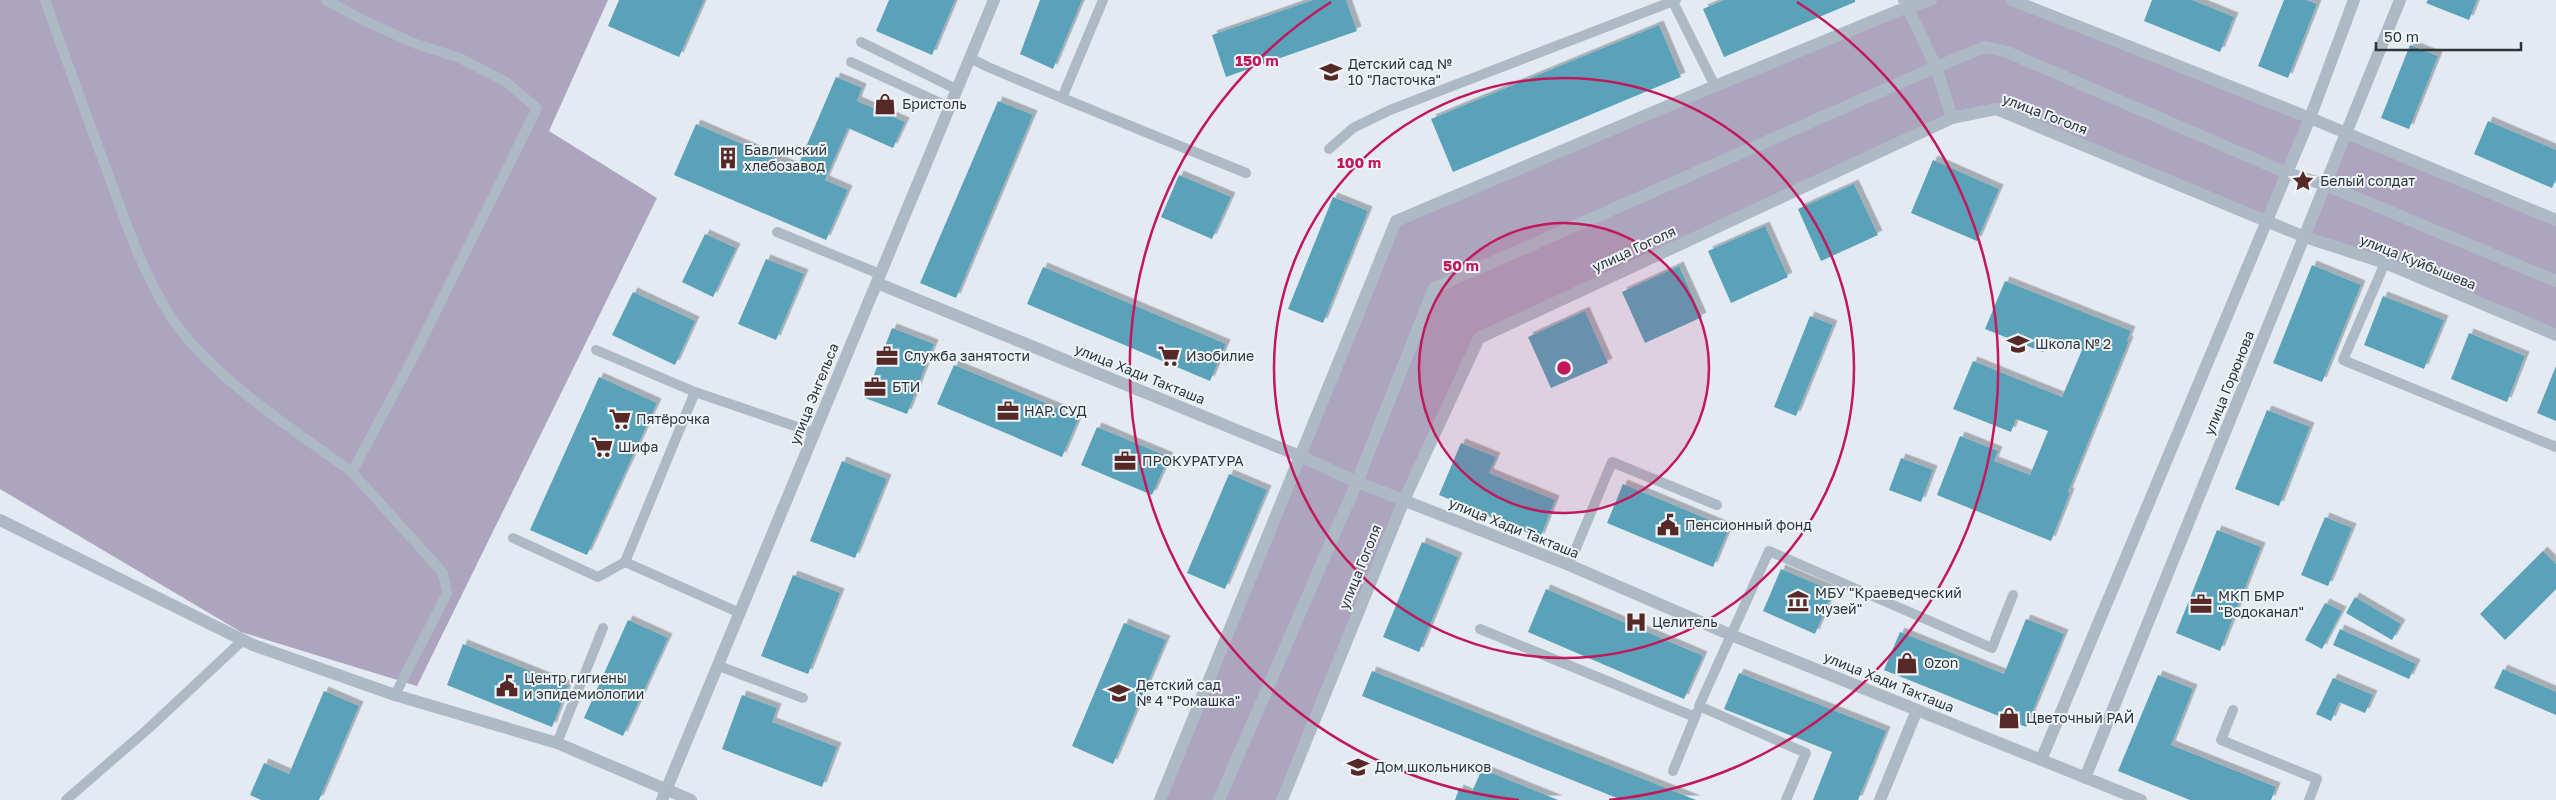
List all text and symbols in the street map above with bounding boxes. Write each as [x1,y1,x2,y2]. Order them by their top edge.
scale bar [2376,20,2521,52]
text: 50 m [2384,27,2419,45]
text: 150 m [1235,51,1279,69]
place label: Детский сад № 10 "Ласточка" [1348,55,1453,88]
school or university icon: Детский сад № 10 "Ласточка" [1318,59,1344,85]
street label: улица Гоголя [2000,89,2090,138]
shop icon: Бристоль [872,91,898,117]
place label: Бристоль [902,95,967,112]
place label: Бавлинский хлебозавод [744,141,827,174]
building icon: Бавлинский хлебозавод [715,145,741,171]
text: 100 m [1337,153,1381,171]
place icon: Белый солдат [2290,168,2316,194]
place label: Белый солдат [2320,172,2415,189]
street label: улица Гоголя [1589,222,1678,275]
street label: улица Куйбышева [2358,230,2479,293]
text: 50 m [1443,256,1479,274]
street label: улица Горюнова [2200,328,2257,438]
school or university icon: Школа № 2 [2005,331,2031,357]
place label: Школа № 2 [2035,335,2111,352]
street label: улица Хади Такташа [1072,340,1208,407]
street label: улица Энгельса [785,341,842,447]
office icon: Служба занятости [874,343,900,369]
supermarket icon: Изобилие [1156,343,1182,369]
place label: Служба занятости [904,347,1030,364]
place label: Изобилие [1186,347,1254,364]
centre of rings [1555,359,1573,377]
office icon: БТИ [862,374,888,400]
place label: БТИ [892,378,920,395]
office icon: НАР. СУД [995,398,1021,424]
place label: НАР. СУД [1024,402,1087,419]
supermarket icon: Пятёрочка [607,406,633,432]
place label: Пятёрочка [636,410,710,427]
supermarket icon: Шифа [589,434,615,460]
place label: Шифа [618,438,658,455]
office icon: ПРОКУРАТУРА [1112,448,1138,474]
place label: ПРОКУРАТУРА [1142,452,1244,469]
street label: улица Хади Такташа [1446,494,1582,561]
public building icon: Пенсионный фонд [1655,512,1681,538]
place label: Пенсионный фонд [1685,516,1812,533]
street label: улица Гоголя [1335,522,1384,612]
place label: МБУ "Краеведческий музей" [1815,584,1962,617]
place label: МКП БМР "Водоканал" [2218,587,2304,620]
museum icon: МБУ "Краеведческий музей" [1785,588,1811,614]
office icon: МКП БМР "Водоканал" [2188,591,2214,617]
hospital icon: Целитель [1623,609,1649,635]
place label: Целитель [1652,613,1718,630]
street label: улица Хади Такташа [1821,648,1957,715]
shop icon: Ozon [1894,650,1920,676]
place label: Ozon [1924,654,1958,671]
place label: Центр гигиены и эпидемиологии [524,669,644,702]
public building icon: Центр гигиены и эпидемиологии [494,673,520,699]
place label: Детский сад № 4 "Ромашка" [1136,676,1240,709]
school or university icon: Детский сад № 4 "Ромашка" [1106,680,1132,706]
shop icon: Цветочный РАЙ [1996,705,2022,731]
place label: Цветочный РАЙ [2026,709,2134,726]
school or university icon: Дом школьников [1345,754,1371,780]
place label: Дом школьников [1375,758,1491,775]

